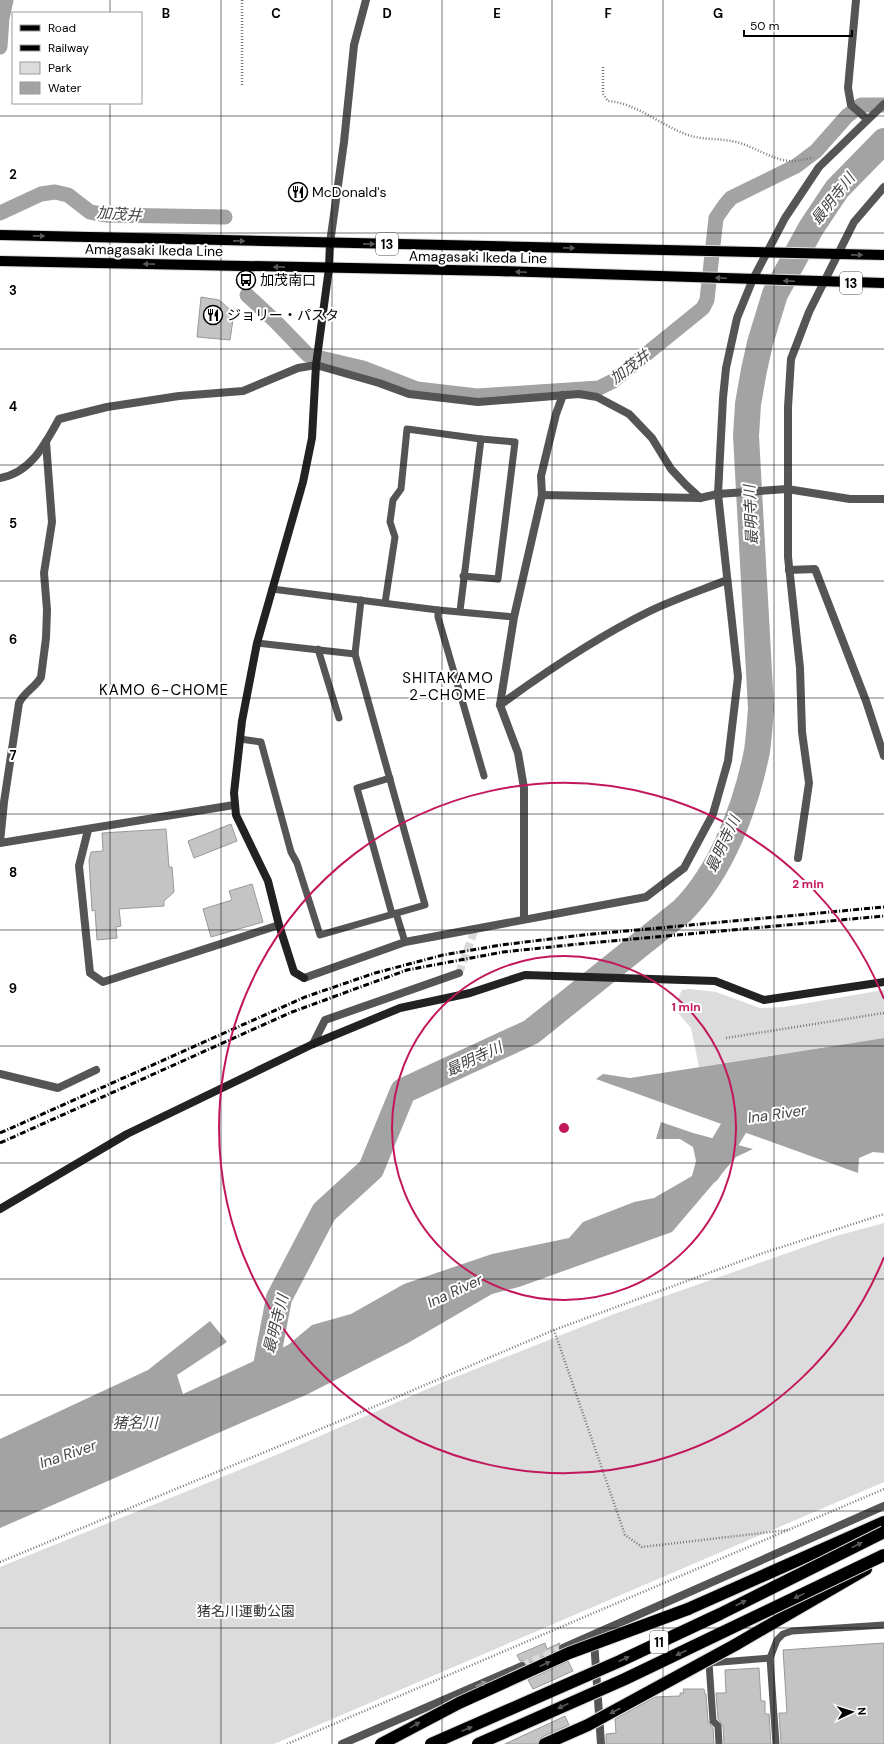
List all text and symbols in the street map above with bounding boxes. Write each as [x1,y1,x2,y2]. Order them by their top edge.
text: B [162,5,170,22]
text: C [271,5,281,22]
text: D [382,5,392,22]
text: E [493,5,501,22]
text: F [604,5,612,22]
text: G [713,5,723,22]
legend [12,12,142,104]
scale bar [744,12,852,38]
text: 50 m [750,18,779,34]
text: Road [48,20,76,36]
text: Railway [48,40,89,56]
text: Park [48,60,72,76]
text: Water [48,80,82,96]
text: 2 [9,166,17,183]
water label: 最明寺川 [807,168,861,229]
restaurant icon: McDonald's [287,181,309,203]
place label: McDonald's [312,183,387,201]
water label: 加茂井 [96,202,144,226]
one-way arrow [33,233,46,239]
road number: 13 [376,233,398,255]
one-way arrow [233,238,246,244]
street label: Amagasaki Ikeda Line [85,240,223,260]
one-way arrow [363,241,376,247]
one-way arrow [563,244,575,251]
street label: Amagasaki Ikeda Line [409,247,547,267]
one-way arrow [851,251,863,258]
one-way arrow [142,261,155,267]
one-way arrow [272,264,285,270]
bus stop icon: 加茂南口 [235,269,257,291]
one-way arrow [514,269,527,275]
place label: 加茂南口 [260,271,316,289]
road number: 13 [840,272,862,294]
one-way arrow [715,275,727,282]
one-way arrow [782,278,795,284]
text: 3 [9,282,17,299]
restaurant icon: ジョリー・パスタ [202,304,224,326]
place label: ジョリー・パスタ [227,306,339,324]
water label: 加茂井 [606,344,656,389]
text: 4 [9,398,17,415]
water label: 最明寺川 [739,483,763,545]
text: 5 [9,515,17,532]
text: 6 [9,631,17,648]
district label: SHITAKAMO 2-CHOME [402,668,494,705]
district label: KAMO 6-CHOME [99,680,229,700]
text: 7 [10,747,17,764]
water label: 最明寺川 [701,811,746,875]
text: 8 [9,864,17,881]
text: 2 min [792,876,824,892]
text: 9 [9,980,17,997]
text: 1 min [671,999,701,1015]
water label: 最明寺川 [443,1036,507,1081]
water label: Ina River [746,1100,808,1128]
centre of rings [557,1121,571,1135]
water label: Ina River [424,1269,486,1313]
water label: 最明寺川 [259,1291,293,1356]
water label: 猪名川 [112,1413,159,1433]
water label: Ina River [37,1435,100,1473]
one-way arrow [852,1542,863,1548]
one-way arrow [793,1593,804,1599]
one-way arrow [735,1600,747,1606]
park label: 猪名川運動公園 [197,1602,295,1620]
road number: 11 [650,1631,668,1653]
one-way arrow [676,1650,687,1656]
one-way arrow [618,1656,629,1662]
one-way arrow [540,1661,551,1667]
one-way arrow [475,1681,486,1687]
north arrow [832,1692,872,1732]
one-way arrow [557,1703,569,1710]
one-way arrow [609,1707,621,1714]
text: N [855,1707,869,1716]
one-way arrow [409,1722,421,1729]
one-way arrow [461,1726,472,1732]

